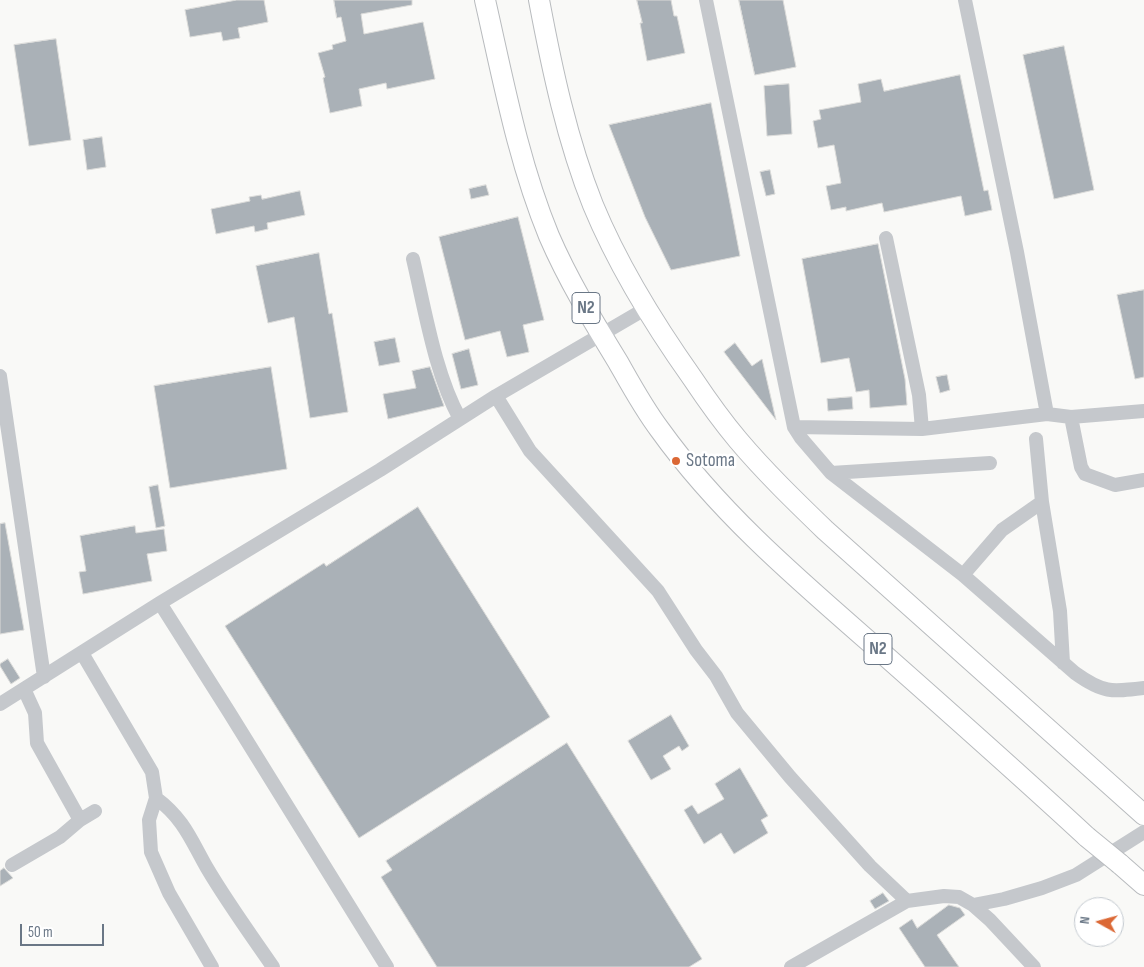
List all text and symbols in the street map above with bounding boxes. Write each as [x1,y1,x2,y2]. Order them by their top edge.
road number: N2 [572,292,600,324]
place label: Sotoma [686,450,735,472]
marker: Sotoma [670,455,682,467]
road number: N2 [864,634,892,664]
north arrow [1074,897,1124,947]
scale bar [22,914,106,946]
text: N [1076,915,1093,925]
text: 50 m [28,923,53,942]

